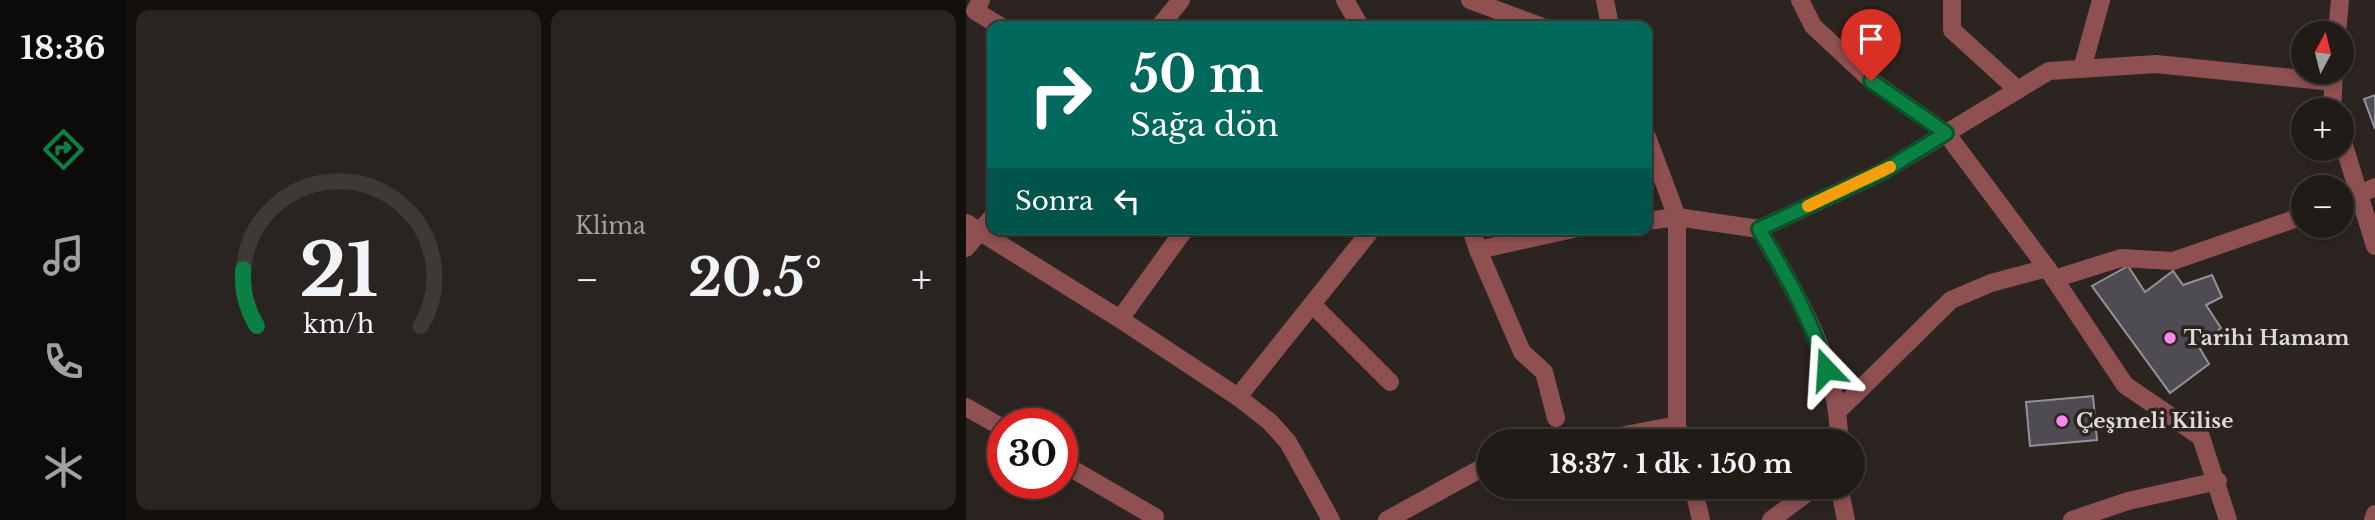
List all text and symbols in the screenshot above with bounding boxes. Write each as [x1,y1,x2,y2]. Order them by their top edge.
pin [1841,9,1901,81]
icon: arrive [1852,20,1890,58]
north arrow [2291,21,2354,84]
map controls [2291,21,2354,238]
text: 18:36 [20,28,106,68]
text: 50 m [1130,44,1263,105]
icon: right [1015,49,1106,140]
button: + [2291,98,2354,161]
text: Sağa dön [1130,105,1279,145]
icon: directions [39,125,88,174]
button: − [2291,175,2354,238]
icon: left [1108,182,1146,220]
text: Sonra [1015,185,1094,217]
text: Klima [575,212,646,240]
text: 21 [299,225,378,316]
icon: music [39,231,88,280]
text: 20.5° [688,246,822,310]
text: − [575,256,599,303]
text: + [911,256,932,303]
text: km/h [303,309,374,340]
place label: Tarihi Hamam [2184,325,2349,351]
marker: Tarihi Hamam [2162,330,2178,346]
position arrow [1789,332,1863,406]
icon: phone [39,337,88,386]
speed limit sign: 30 [987,408,1078,499]
place label: Çeşmeli Kilise [2076,408,2233,434]
marker: Çeşmeli Kilise [2054,413,2070,429]
icon: climate [39,443,88,492]
text: 18:37 · 1 dk · 150 m [1550,448,1792,480]

